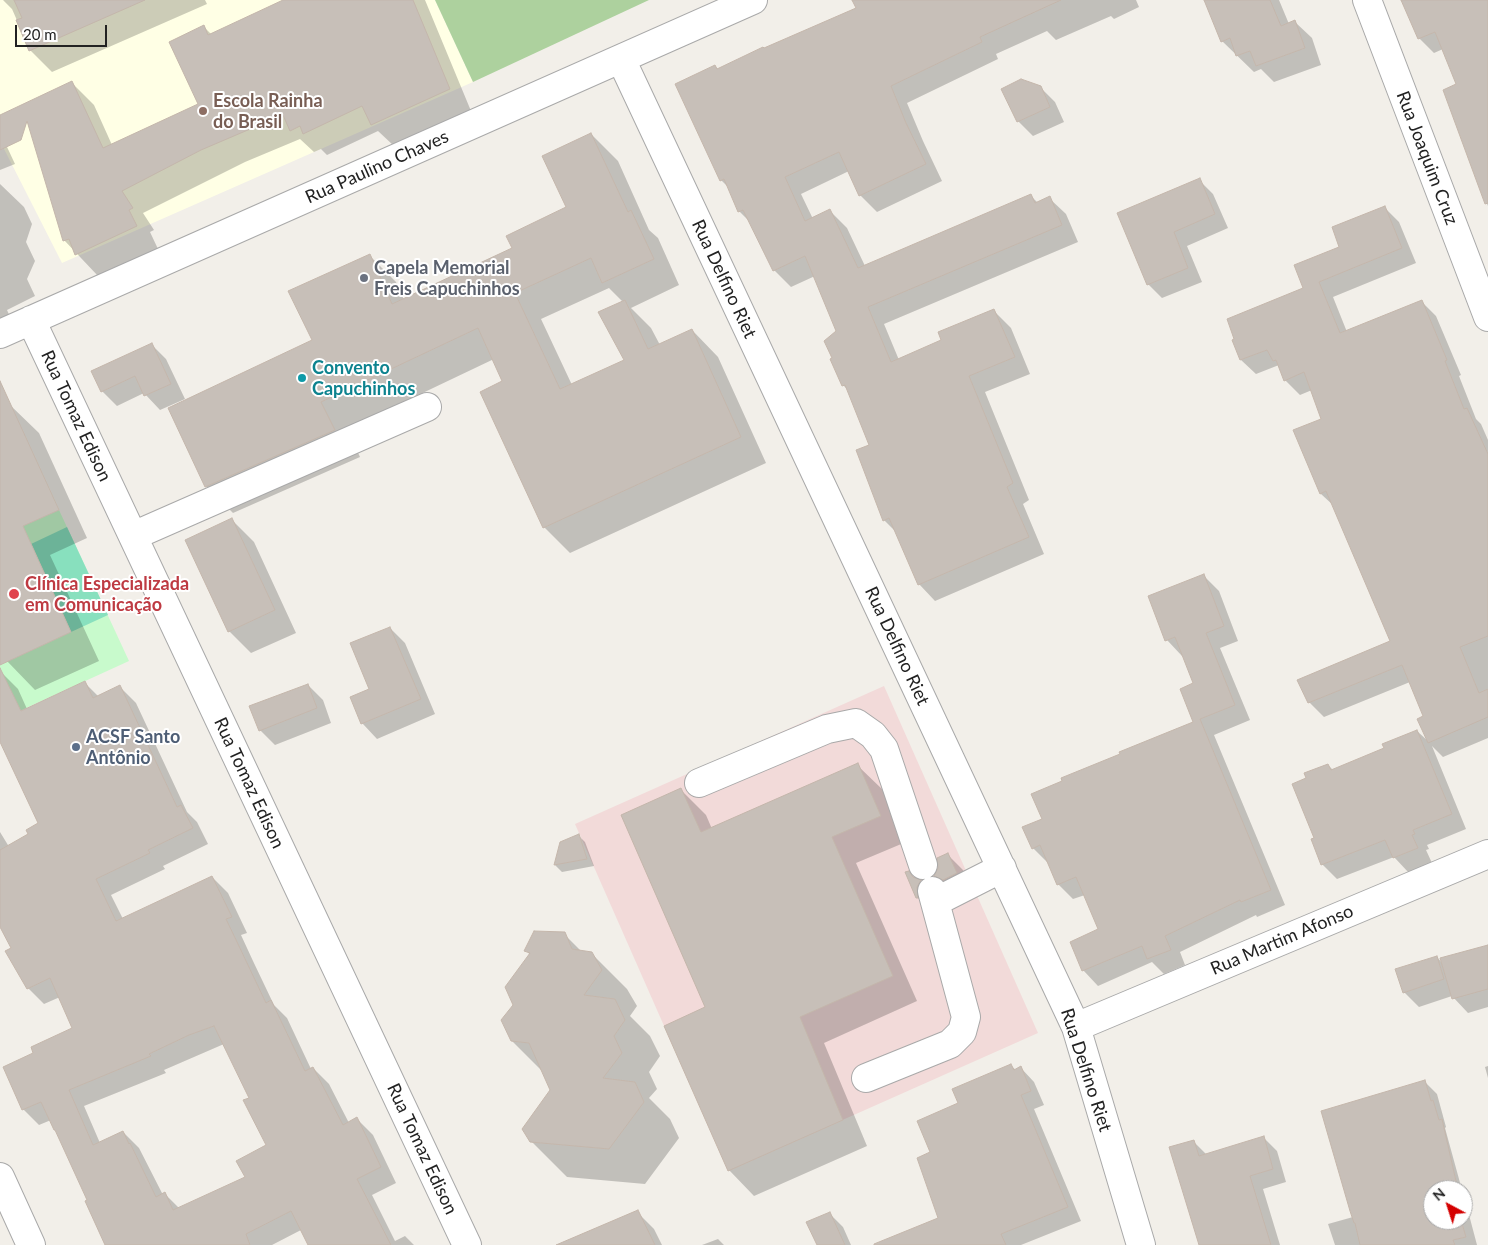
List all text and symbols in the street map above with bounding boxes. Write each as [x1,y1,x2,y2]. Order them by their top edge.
scale bar [18,15,110,47]
text: 20 m [23,25,57,43]
street label: Rua Joaquim Cruz [1392,88,1462,228]
place label: Escola Rainha do Brasil [213,90,323,132]
marker: Escola Rainha do Brasil [197,105,209,117]
street label: Rua Paulino Chaves [302,126,452,208]
street label: Rua Delfino Riet [687,216,761,342]
place label: Capela Memorial Freis Capuchinhos [374,257,520,300]
marker: Capela Memorial Freis Capuchinhos [358,272,370,284]
street label: Rua Tomaz Edison [36,347,116,485]
place label: Convento Capuchinhos [312,357,415,399]
marker: Convento Capuchinhos [296,372,308,384]
place label: Clínica Especializada em Comunicação [25,573,189,616]
street label: Rua Delfino Riet [860,583,934,709]
marker: Clínica Especializada em Comunicação [7,587,21,601]
street label: Rua Tomaz Edison [209,714,289,852]
place label: ACSF Santo Antônio [86,726,180,769]
marker: ACSF Santo Antônio [70,741,82,753]
street label: Rua Martim Afonso [1207,900,1357,980]
street label: Rua Delfino Riet [1056,1006,1116,1134]
street label: Rua Tomaz Edison [382,1080,462,1218]
north arrow [1423,1180,1473,1230]
text: N [1429,1184,1448,1204]

